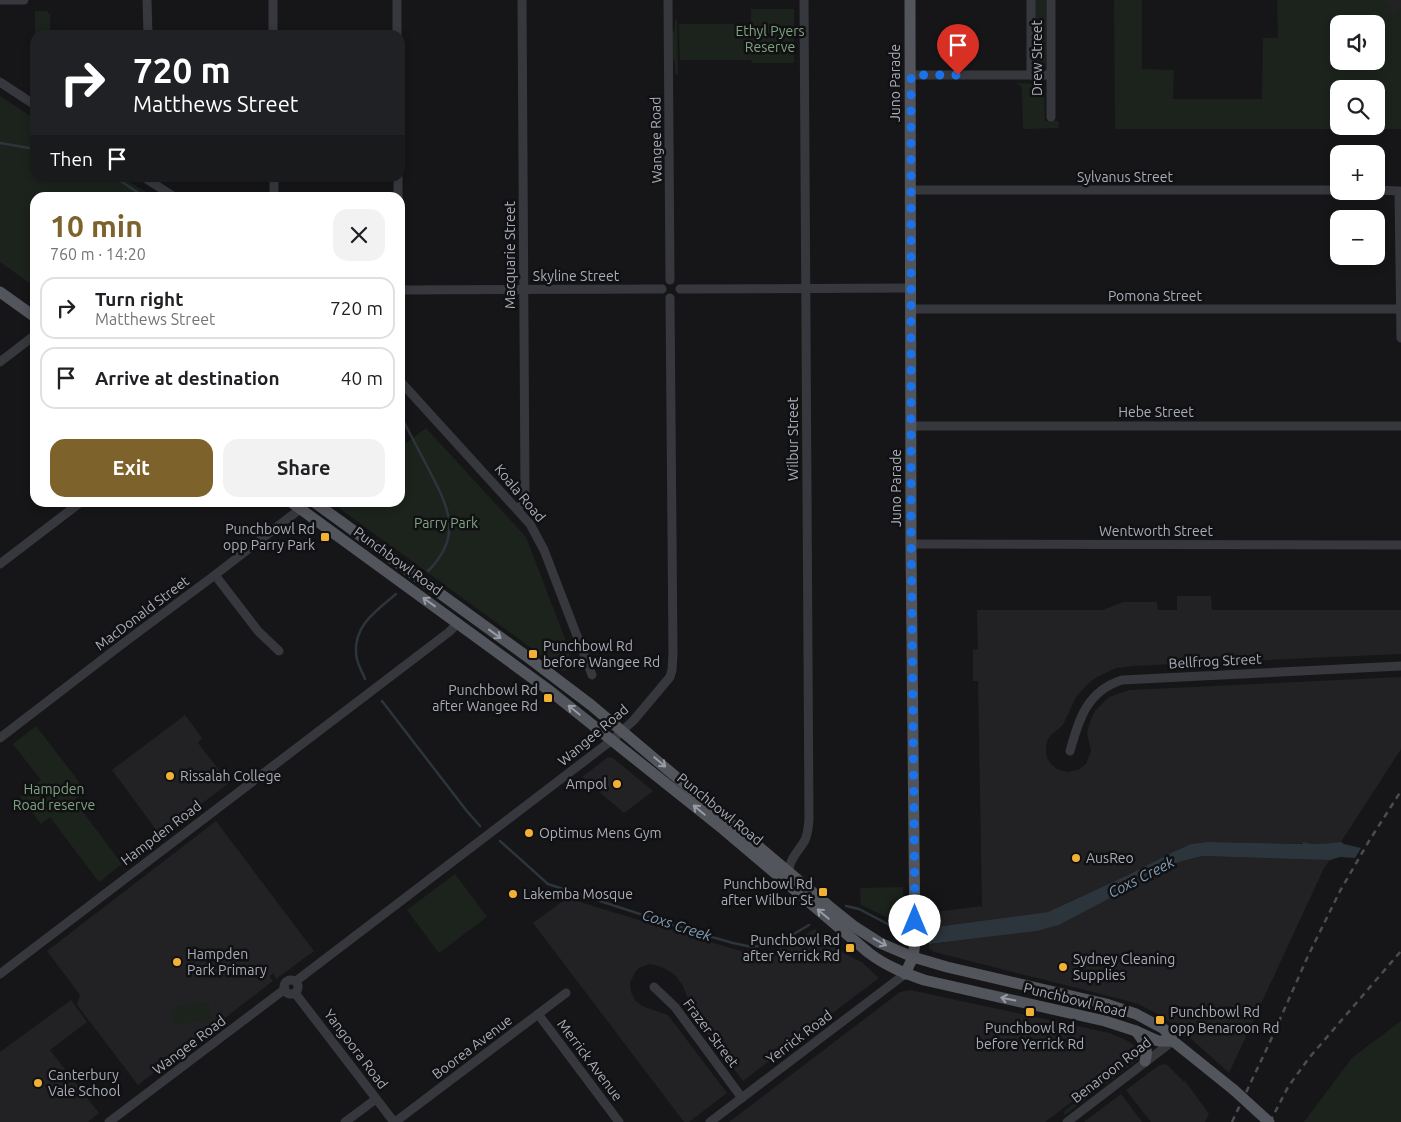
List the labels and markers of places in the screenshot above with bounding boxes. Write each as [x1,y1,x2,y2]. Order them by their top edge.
pin [937,24,979,75]
place label: Punchbowl Rd opp Parry Park [223,521,315,553]
marker: Punchbowl Rd opp Parry Park [319,531,331,543]
place label: Punchbowl Rd before Wangee Rd [543,638,660,670]
marker: Punchbowl Rd before Wangee Rd [527,648,539,660]
place label: Punchbowl Rd after Wangee Rd [432,682,538,714]
marker: Punchbowl Rd after Wangee Rd [542,692,554,704]
place label: Rissalah College [180,768,281,784]
marker: Rissalah College [164,770,176,782]
place label: Ampol [566,776,607,792]
marker: Ampol [611,778,623,790]
place label: Optimus Mens Gym [539,825,662,841]
marker: Optimus Mens Gym [523,827,535,839]
place label: AusReo [1086,850,1134,866]
marker: AusReo [1070,852,1082,864]
place label: Punchbowl Rd after Wilbur St [721,876,813,908]
place label: Lakemba Mosque [523,886,633,902]
marker: Punchbowl Rd after Wilbur St [817,886,829,898]
marker: Lakemba Mosque [507,888,519,900]
place label: Punchbowl Rd after Yerrick Rd [743,932,840,964]
marker: Punchbowl Rd after Yerrick Rd [844,942,856,954]
place label: Hampden Park Primary [187,946,267,978]
place label: Sydney Cleaning Supplies [1073,951,1175,983]
marker: Hampden Park Primary [171,956,183,968]
marker: Sydney Cleaning Supplies [1057,961,1069,973]
place label: Punchbowl Rd opp Benaroon Rd [1170,1004,1279,1036]
marker: Punchbowl Rd before Yerrick Rd [1024,1006,1036,1018]
marker: Punchbowl Rd opp Benaroon Rd [1154,1014,1166,1026]
place label: Punchbowl Rd before Yerrick Rd [976,1020,1084,1052]
place label: Canterbury Vale School [48,1067,121,1099]
marker: Canterbury Vale School [32,1077,44,1089]

